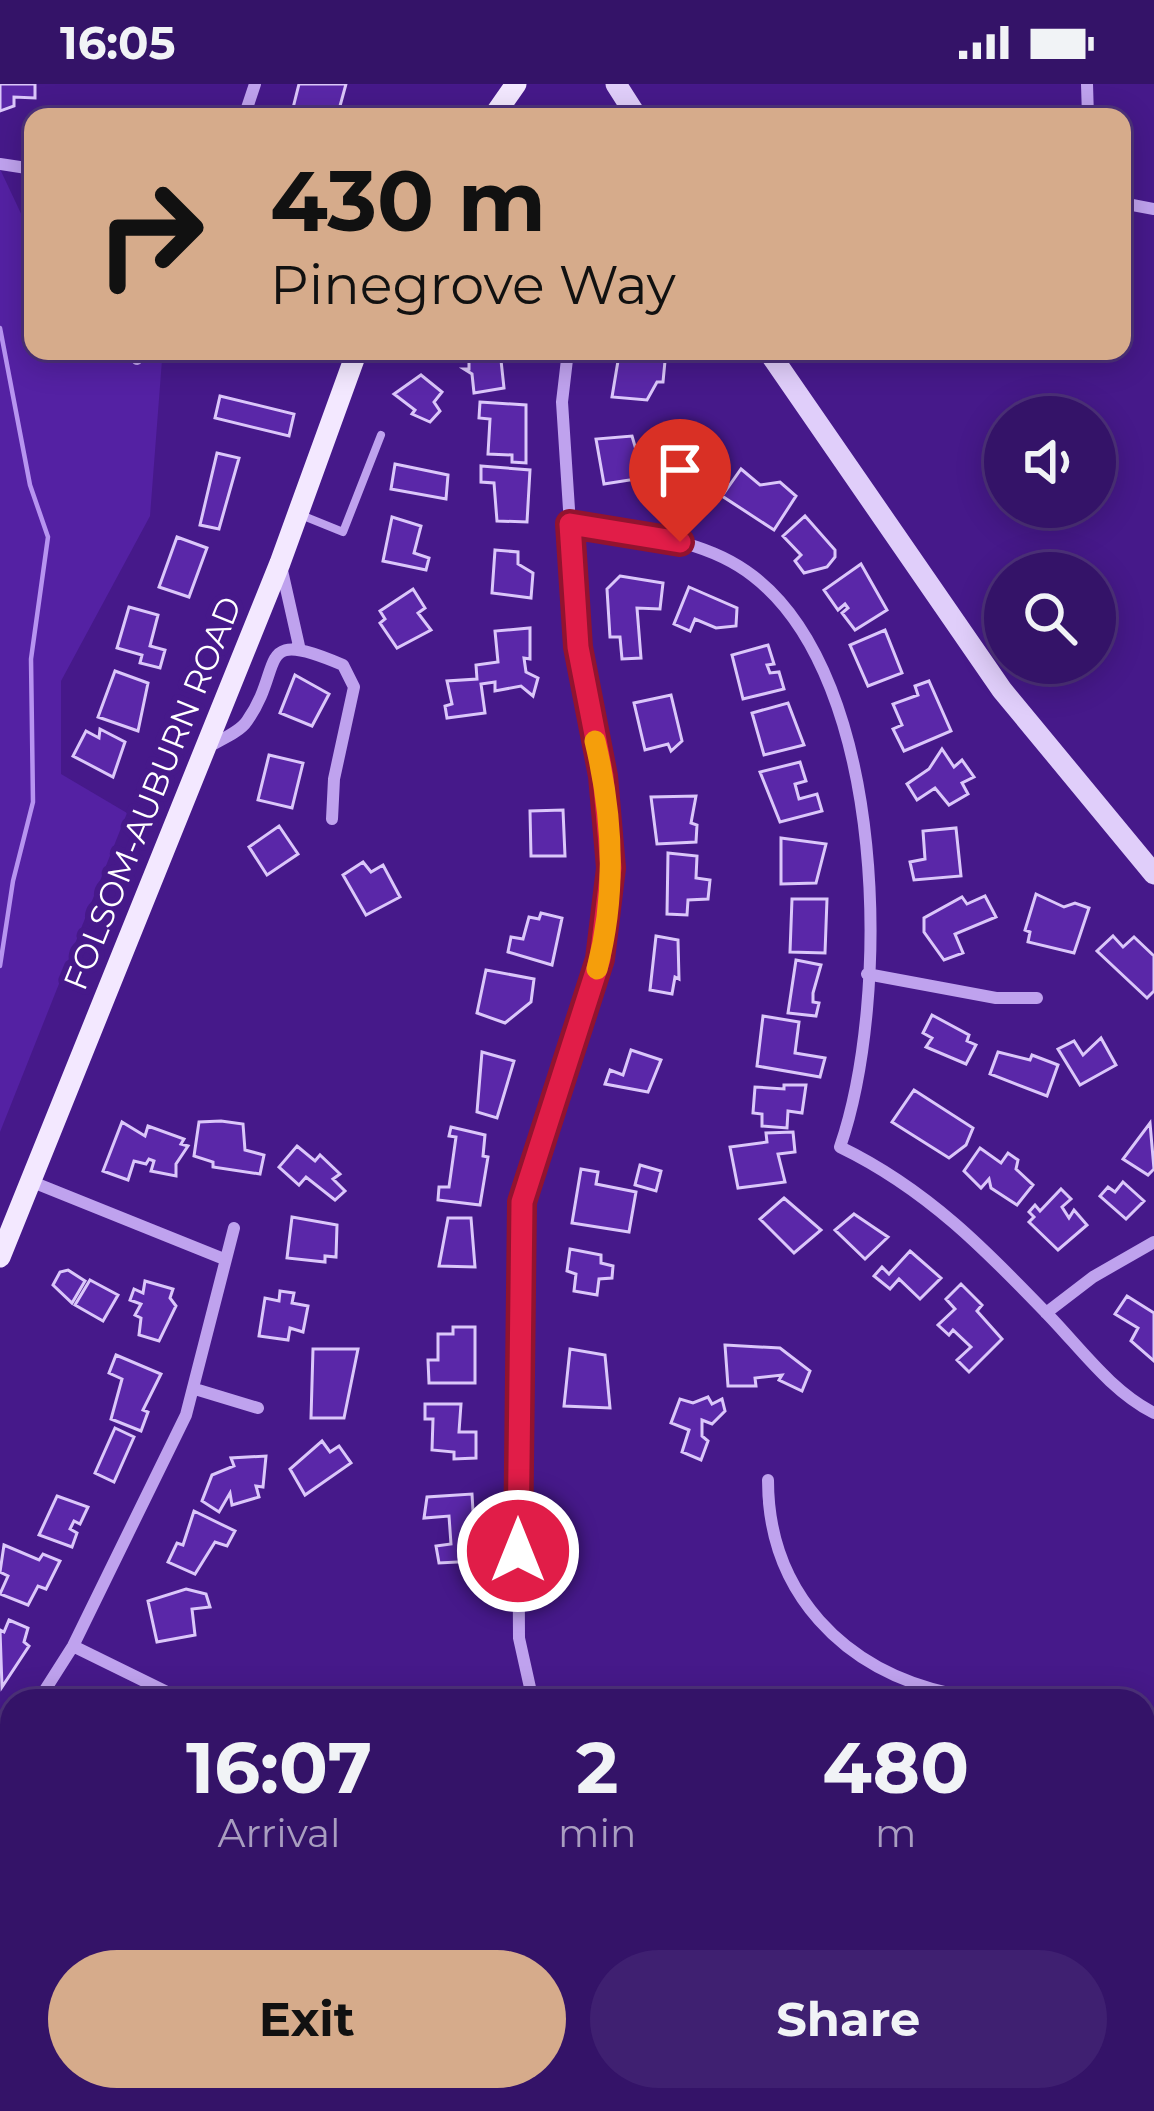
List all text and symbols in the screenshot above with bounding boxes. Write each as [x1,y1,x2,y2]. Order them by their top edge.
text: 16:05 [60,15,175,70]
text: 430 m [270,150,546,252]
icon: right [72,156,228,312]
text: Pinegrove Way [270,252,676,318]
map controls [984,396,1116,684]
button: sound [984,396,1116,528]
pin [629,419,731,542]
icon: arrive [647,437,713,503]
button: search [984,552,1116,684]
street label: FOLSOM-AUBURN ROAD [55,590,249,996]
position arrow [455,1488,581,1614]
text: 16:07 [186,1723,372,1811]
text: 2 [576,1723,618,1811]
text: 480 [822,1723,969,1811]
text: Arrival [218,1809,341,1857]
text: min [558,1809,636,1857]
text: m [875,1809,916,1857]
button: Exit [48,1950,566,2088]
button: Share [590,1950,1107,2088]

